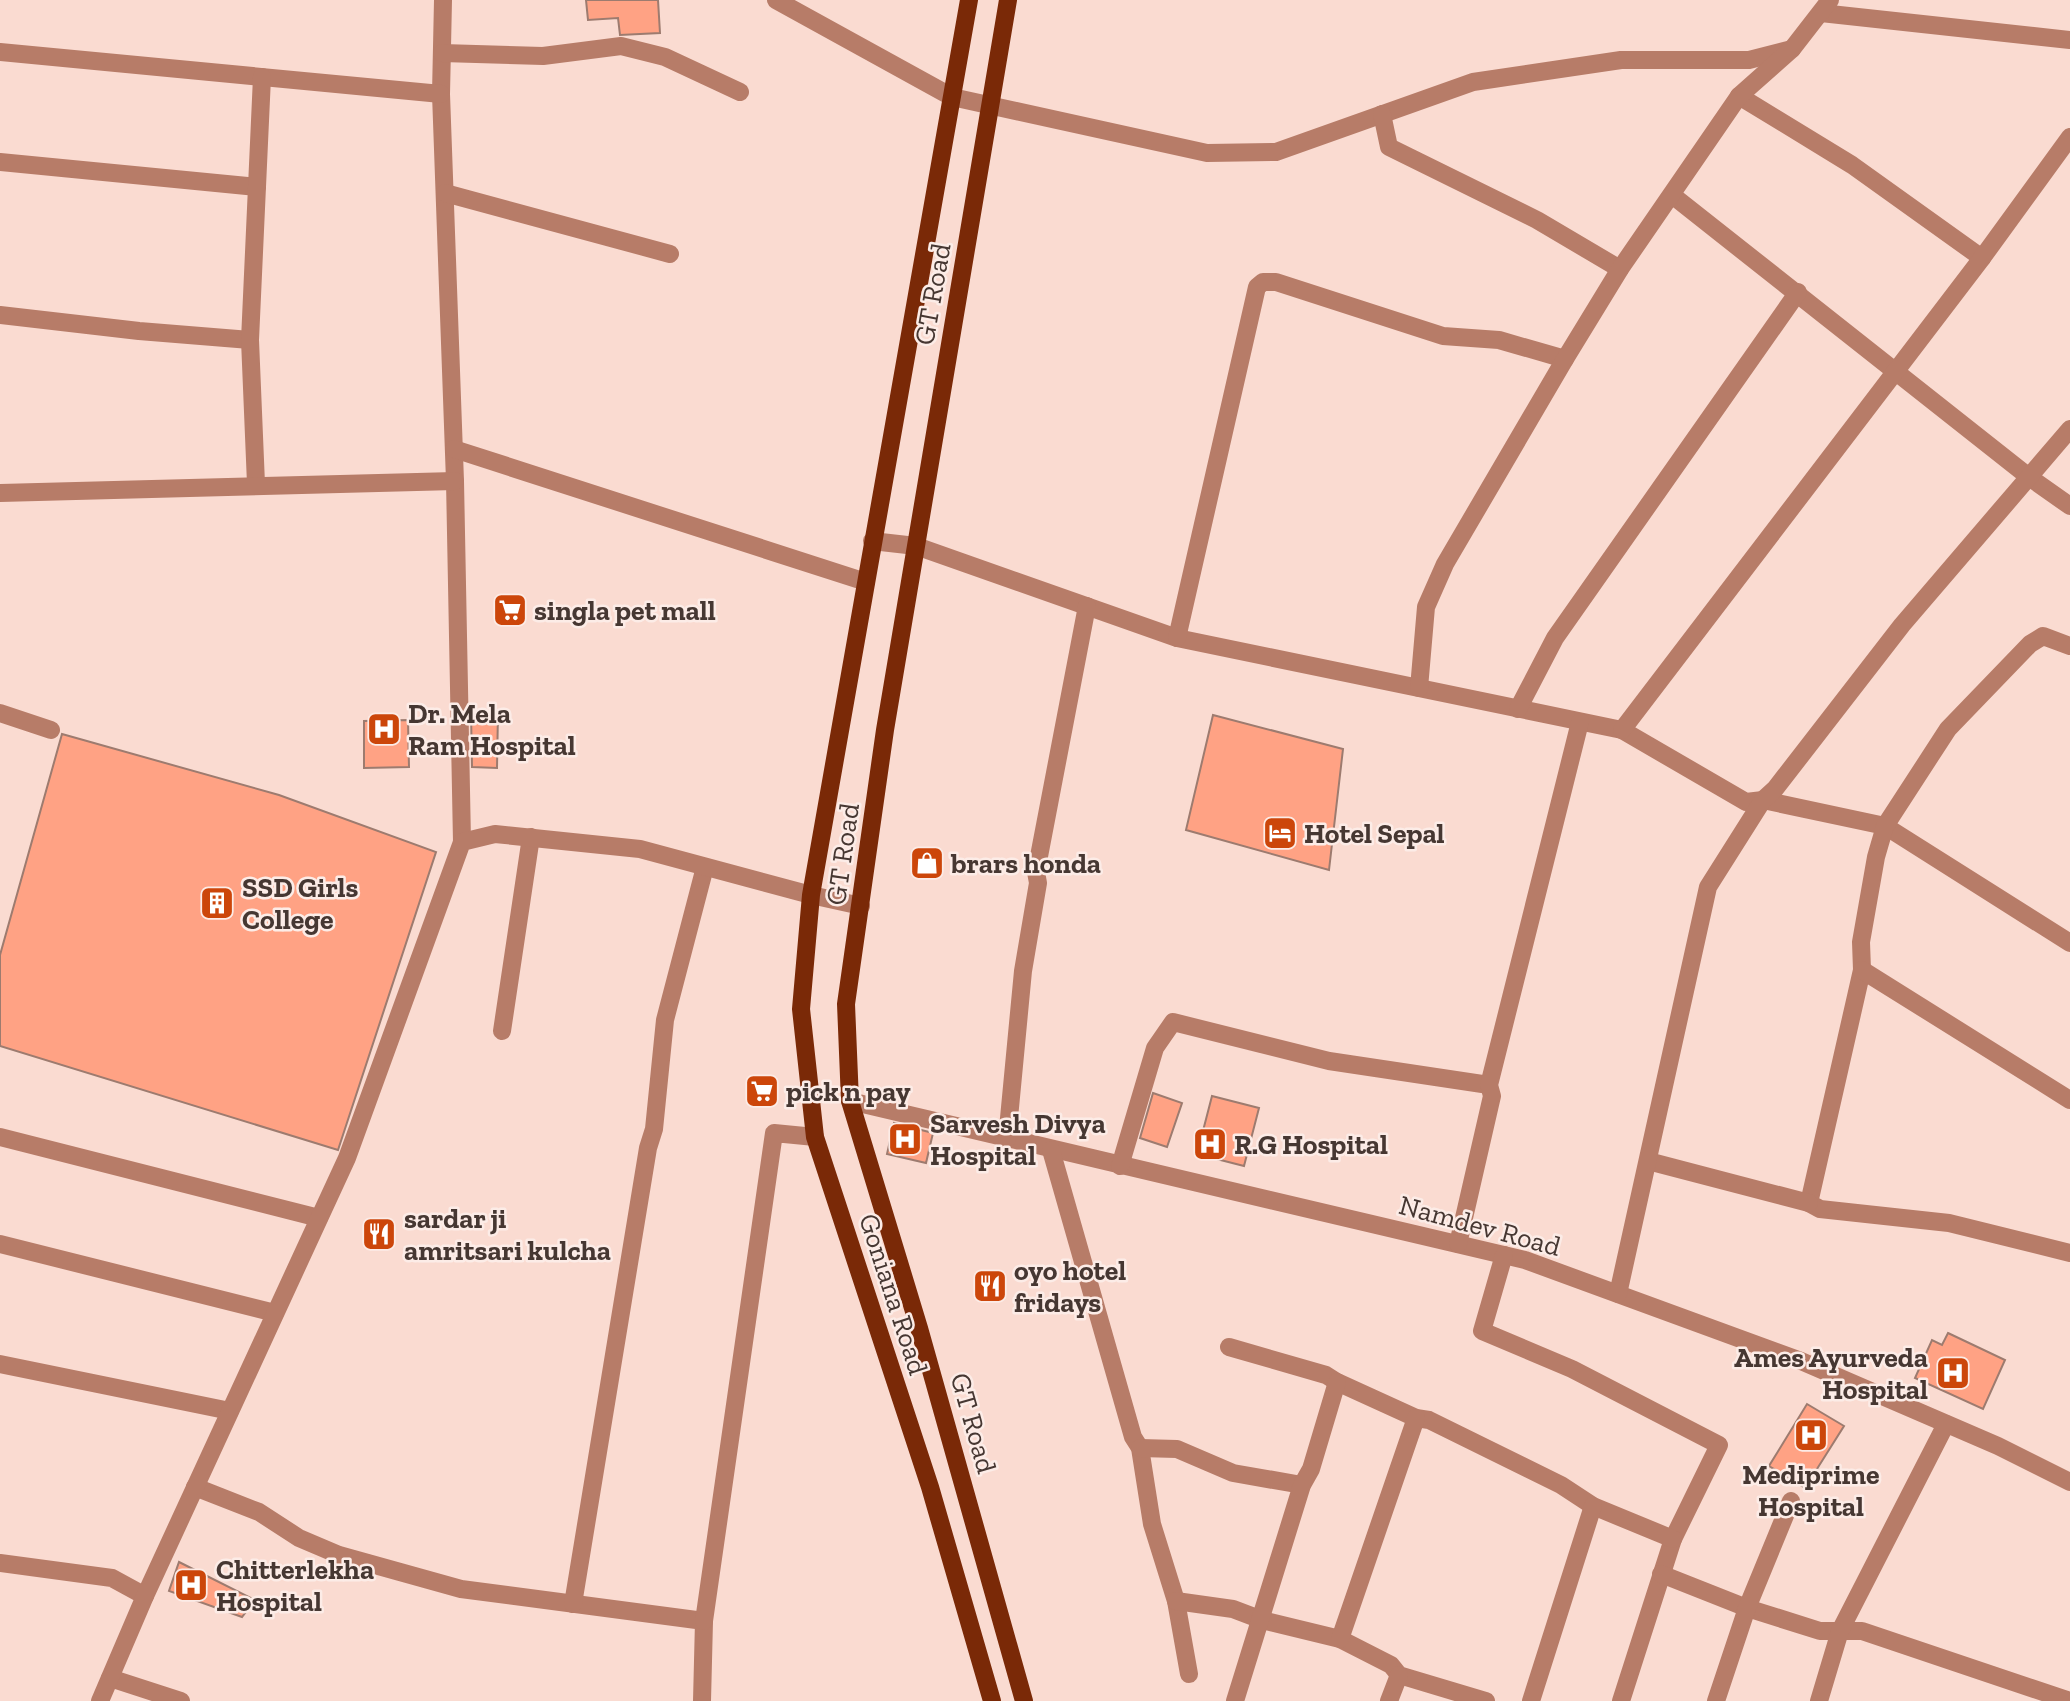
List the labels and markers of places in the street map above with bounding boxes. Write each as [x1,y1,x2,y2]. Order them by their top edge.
supermarket icon: singla pet mall [491,591,529,629]
place label: singla pet mall [534,594,716,627]
place label: Dr. Mela Ram Hospital [408,697,576,762]
hospital icon: Dr. Mela Ram Hospital [365,710,403,748]
hotel icon: Hotel Sepal [1261,814,1299,852]
place label: Hotel Sepal [1304,817,1445,850]
shop icon: brars honda [908,844,946,882]
place label: brars honda [950,847,1101,880]
place label: SSD Girls College [242,871,359,936]
building icon: SSD Girls College [198,884,236,922]
supermarket icon: pick n pay [743,1072,781,1110]
place label: pick n pay [786,1075,911,1108]
place label: Sarvesh Divya Hospital [930,1107,1106,1172]
hospital icon: Sarvesh Divya Hospital [886,1120,924,1158]
hospital icon: R.G Hospital [1191,1125,1229,1163]
place label: R.G Hospital [1234,1128,1388,1161]
place label: sardar ji amritsari kulcha [404,1202,611,1267]
restaurant icon: sardar ji amritsari kulcha [360,1215,398,1253]
place label: oyo hotel fridays [1014,1254,1126,1319]
restaurant icon: oyo hotel fridays [971,1267,1009,1305]
place label: Ames Ayurveda Hospital [1734,1341,1928,1406]
hospital icon: Ames Ayurveda Hospital [1934,1354,1972,1392]
hospital icon: Mediprime Hospital [1792,1416,1830,1454]
place label: Mediprime Hospital [1742,1458,1880,1523]
place label: Chitterlekha Hospital [216,1553,374,1618]
hospital icon: Chitterlekha Hospital [172,1566,210,1604]

